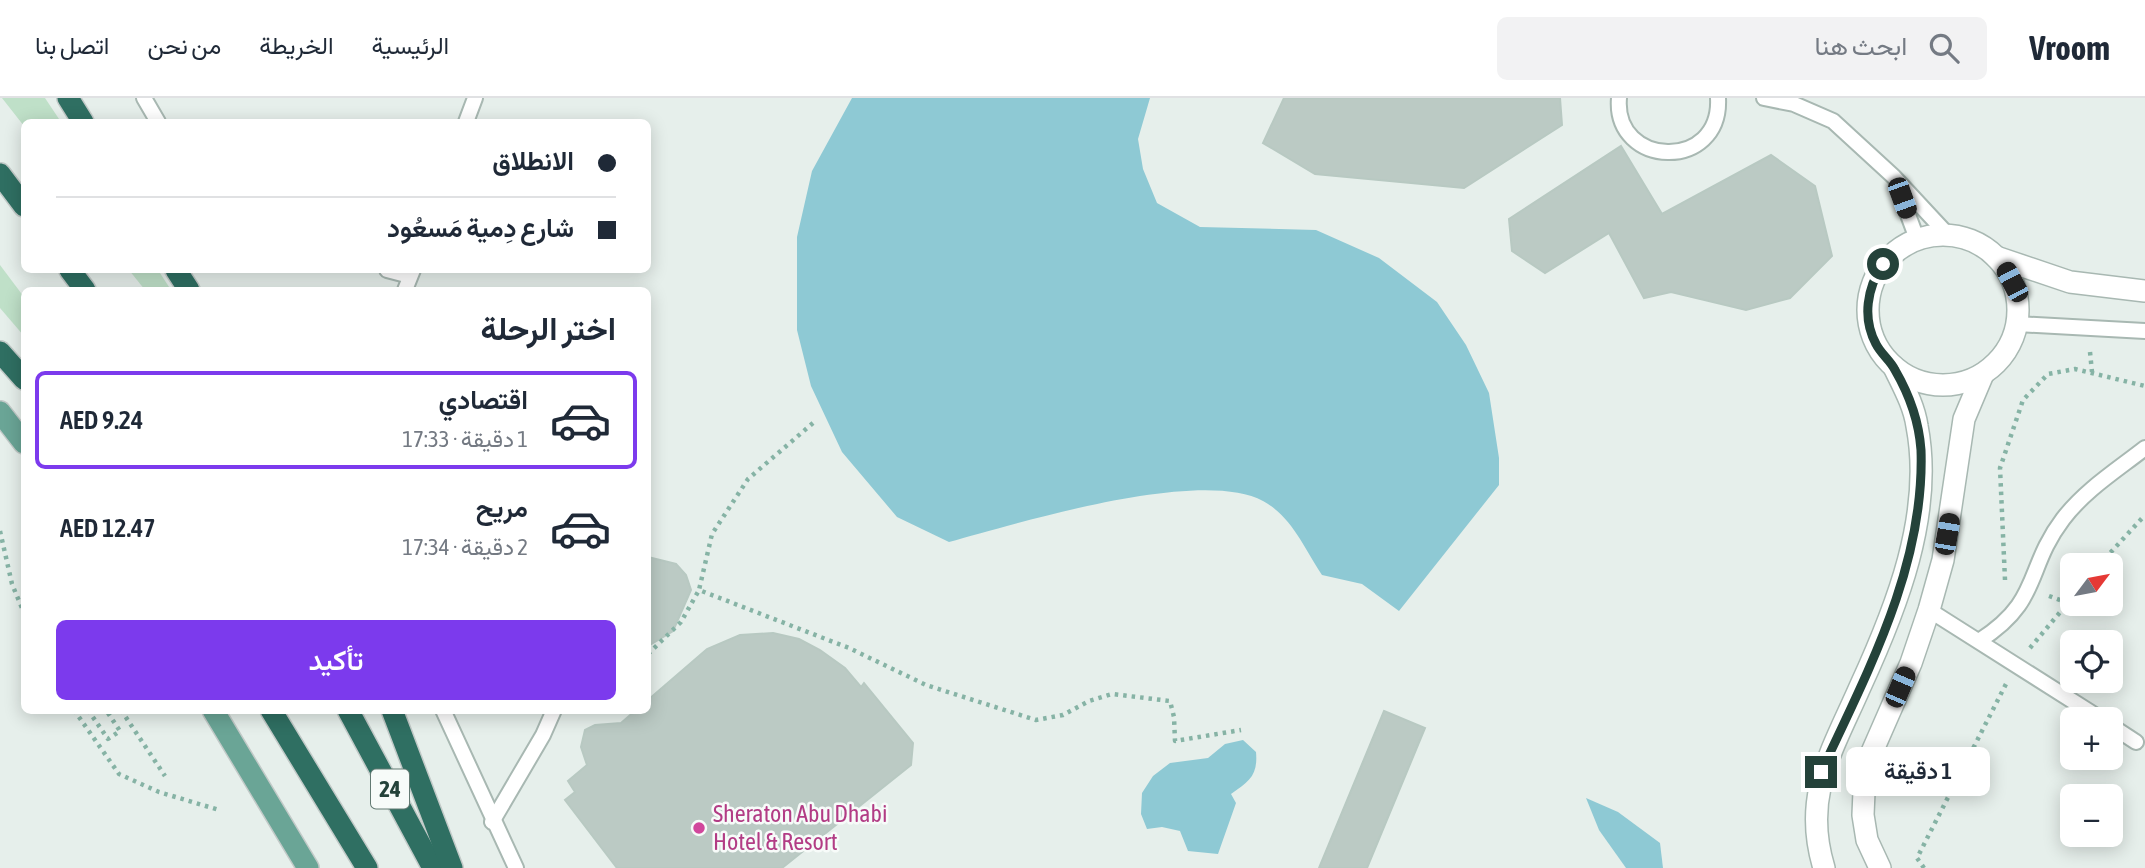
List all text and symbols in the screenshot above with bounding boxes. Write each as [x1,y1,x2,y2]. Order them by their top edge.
search box [1497,17,1987,80]
icon: search [1925,29,1963,67]
text: Vroom [2029,29,2110,67]
text: ابحث هنا [1815,31,1907,61]
text: اتصل بنا [35,32,109,59]
text: من نحن [147,32,221,59]
text: الخريطة [259,32,334,59]
text: الرئيسية [372,32,449,59]
text: الانطلاق [492,146,574,176]
car [1885,175,1920,221]
text: شارع دِمية مَسعُود [387,213,574,243]
route start [1867,248,1899,280]
car [1993,259,2032,305]
text: اختر الرحلة [480,310,616,347]
text: اقتصادي [439,385,528,415]
icon: car [549,389,612,452]
text: AED 9.24 [60,405,143,435]
text: 1 دقيقة · 17:33 [402,426,528,452]
text: مريح [476,493,528,523]
icon: car [549,497,612,560]
car [1934,511,1961,557]
text: AED 12.47 [60,513,155,543]
text: 2 دقيقة · 17:34 [402,534,528,560]
north arrow [2060,553,2123,616]
map controls [2060,553,2123,847]
button: تأكيد [56,620,616,700]
button: locate [2060,630,2123,693]
car [1883,664,1918,710]
button: + [2060,707,2123,770]
callout: 1 دقيقة [1846,748,1989,796]
route end [1805,756,1837,788]
text: 1 دقيقة [1884,758,1952,784]
road number: 24 [371,769,409,808]
button: − [2060,784,2123,847]
place label: Sheraton Abu Dhabi Hotel & Resort [713,800,887,855]
marker: Sheraton Abu Dhabi Hotel & Resort [691,820,707,836]

